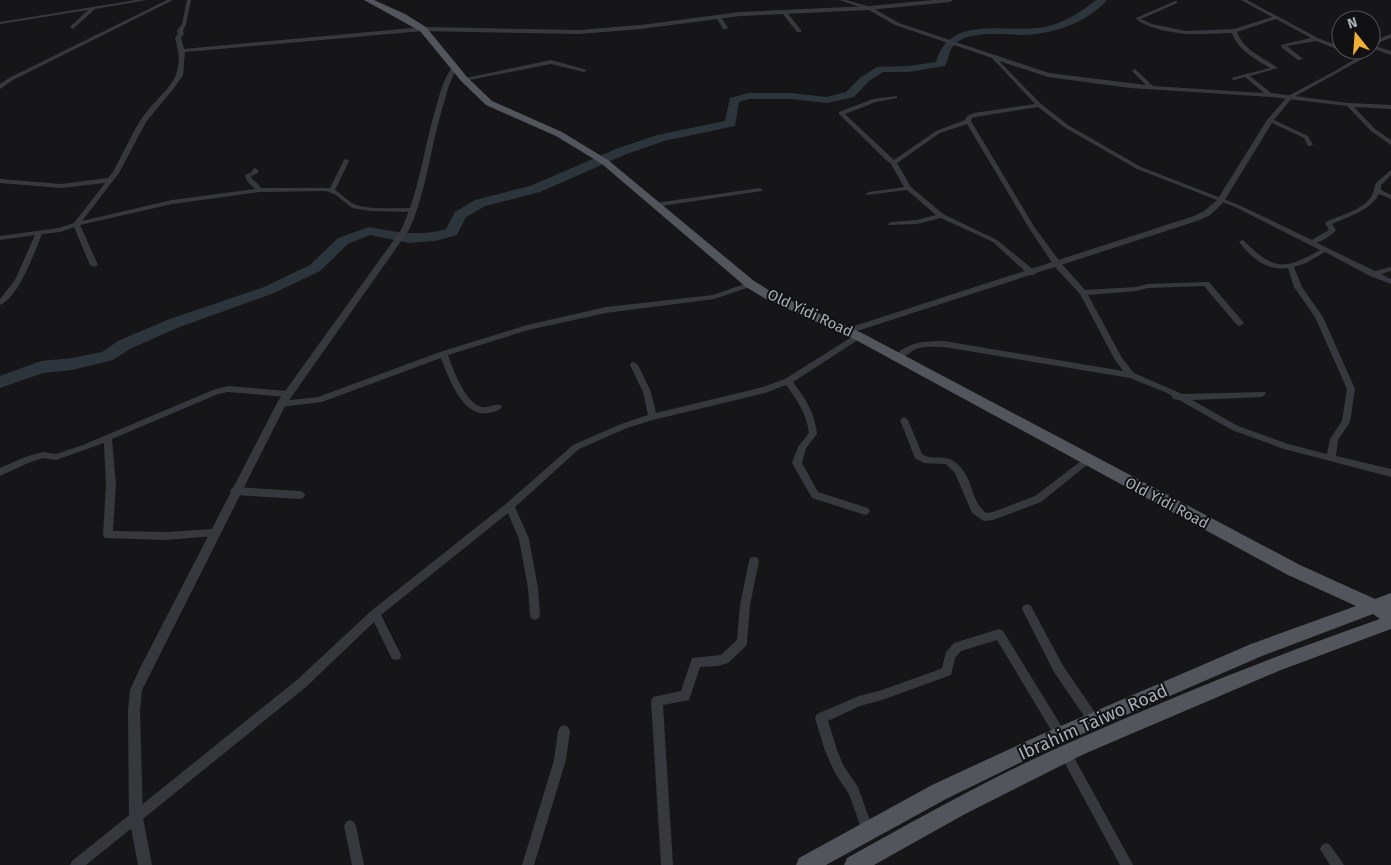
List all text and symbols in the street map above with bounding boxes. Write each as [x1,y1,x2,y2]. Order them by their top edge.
north arrow [1331,10,1381,60]
text: N [1345,14,1359,33]
street label: Old Yidi Road [765,285,855,341]
street label: Old Yidi Road [1122,473,1212,533]
street label: Ibrahim Taiwo Road [1015,679,1171,765]

